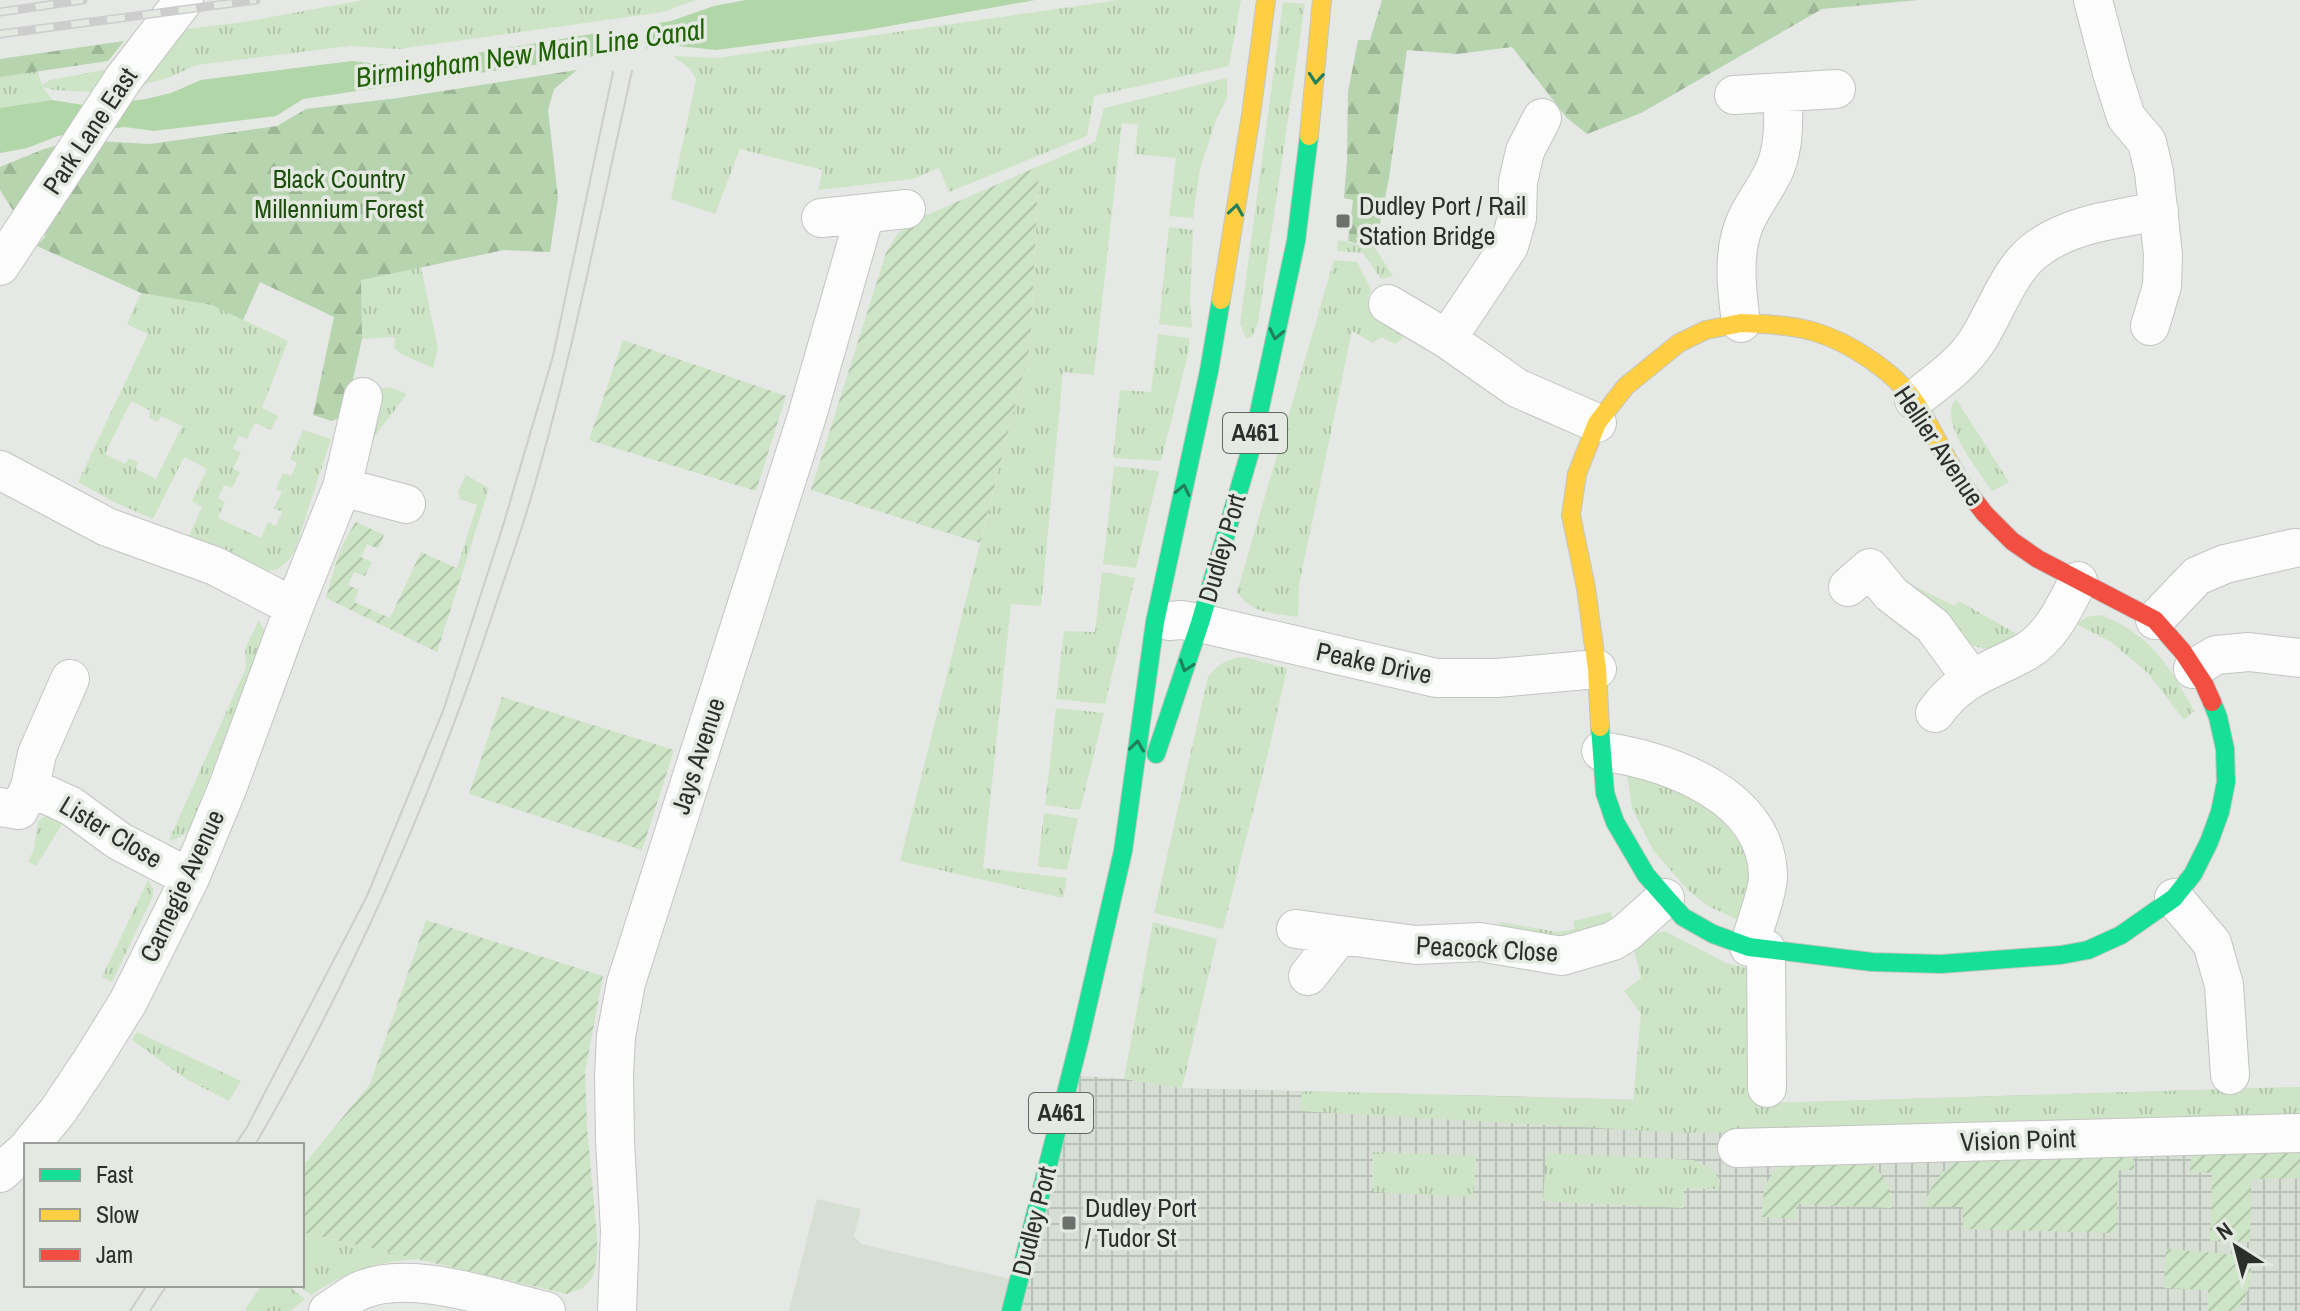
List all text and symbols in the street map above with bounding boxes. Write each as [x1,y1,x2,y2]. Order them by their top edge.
water label: Birmingham New Main Line Canal [353,10,708,96]
street label: Park Lane East [34,60,145,201]
one-way arrow [1307,72,1324,85]
park label: Black Country Millennium Forest [254,161,424,226]
place label: Dudley Port / Rail Station Bridge [1359,188,1526,253]
one-way arrow [1227,204,1244,217]
marker: Dudley Port / Rail Station Bridge [1334,212,1352,230]
one-way arrow [1268,327,1285,341]
street label: Hellier Avenue [1886,379,1993,513]
road number: A461 [1223,413,1287,453]
one-way arrow [1174,484,1191,497]
street label: Dudley Port [1189,489,1254,606]
street label: Peake Drive [1313,633,1435,692]
one-way arrow [1179,658,1195,672]
street label: Jays Avenue [662,693,733,819]
one-way arrow [1128,739,1145,753]
street label: Lister Close [53,787,169,876]
street label: Carnegie Avenue [131,804,232,968]
street label: Peacock Close [1415,927,1559,970]
road number: A461 [1029,1093,1093,1133]
street label: Vision Point [1960,1120,2077,1159]
legend [24,1143,304,1287]
text: Fast [96,1158,134,1190]
street label: Dudley Port [1003,1163,1064,1279]
place label: Dudley Port / Tudor St [1085,1190,1196,1255]
text: Slow [96,1198,139,1230]
north arrow [2196,1207,2276,1287]
marker: Dudley Port / Tudor St [1060,1214,1078,1232]
text: N [2210,1215,2238,1247]
text: Jam [96,1238,133,1270]

